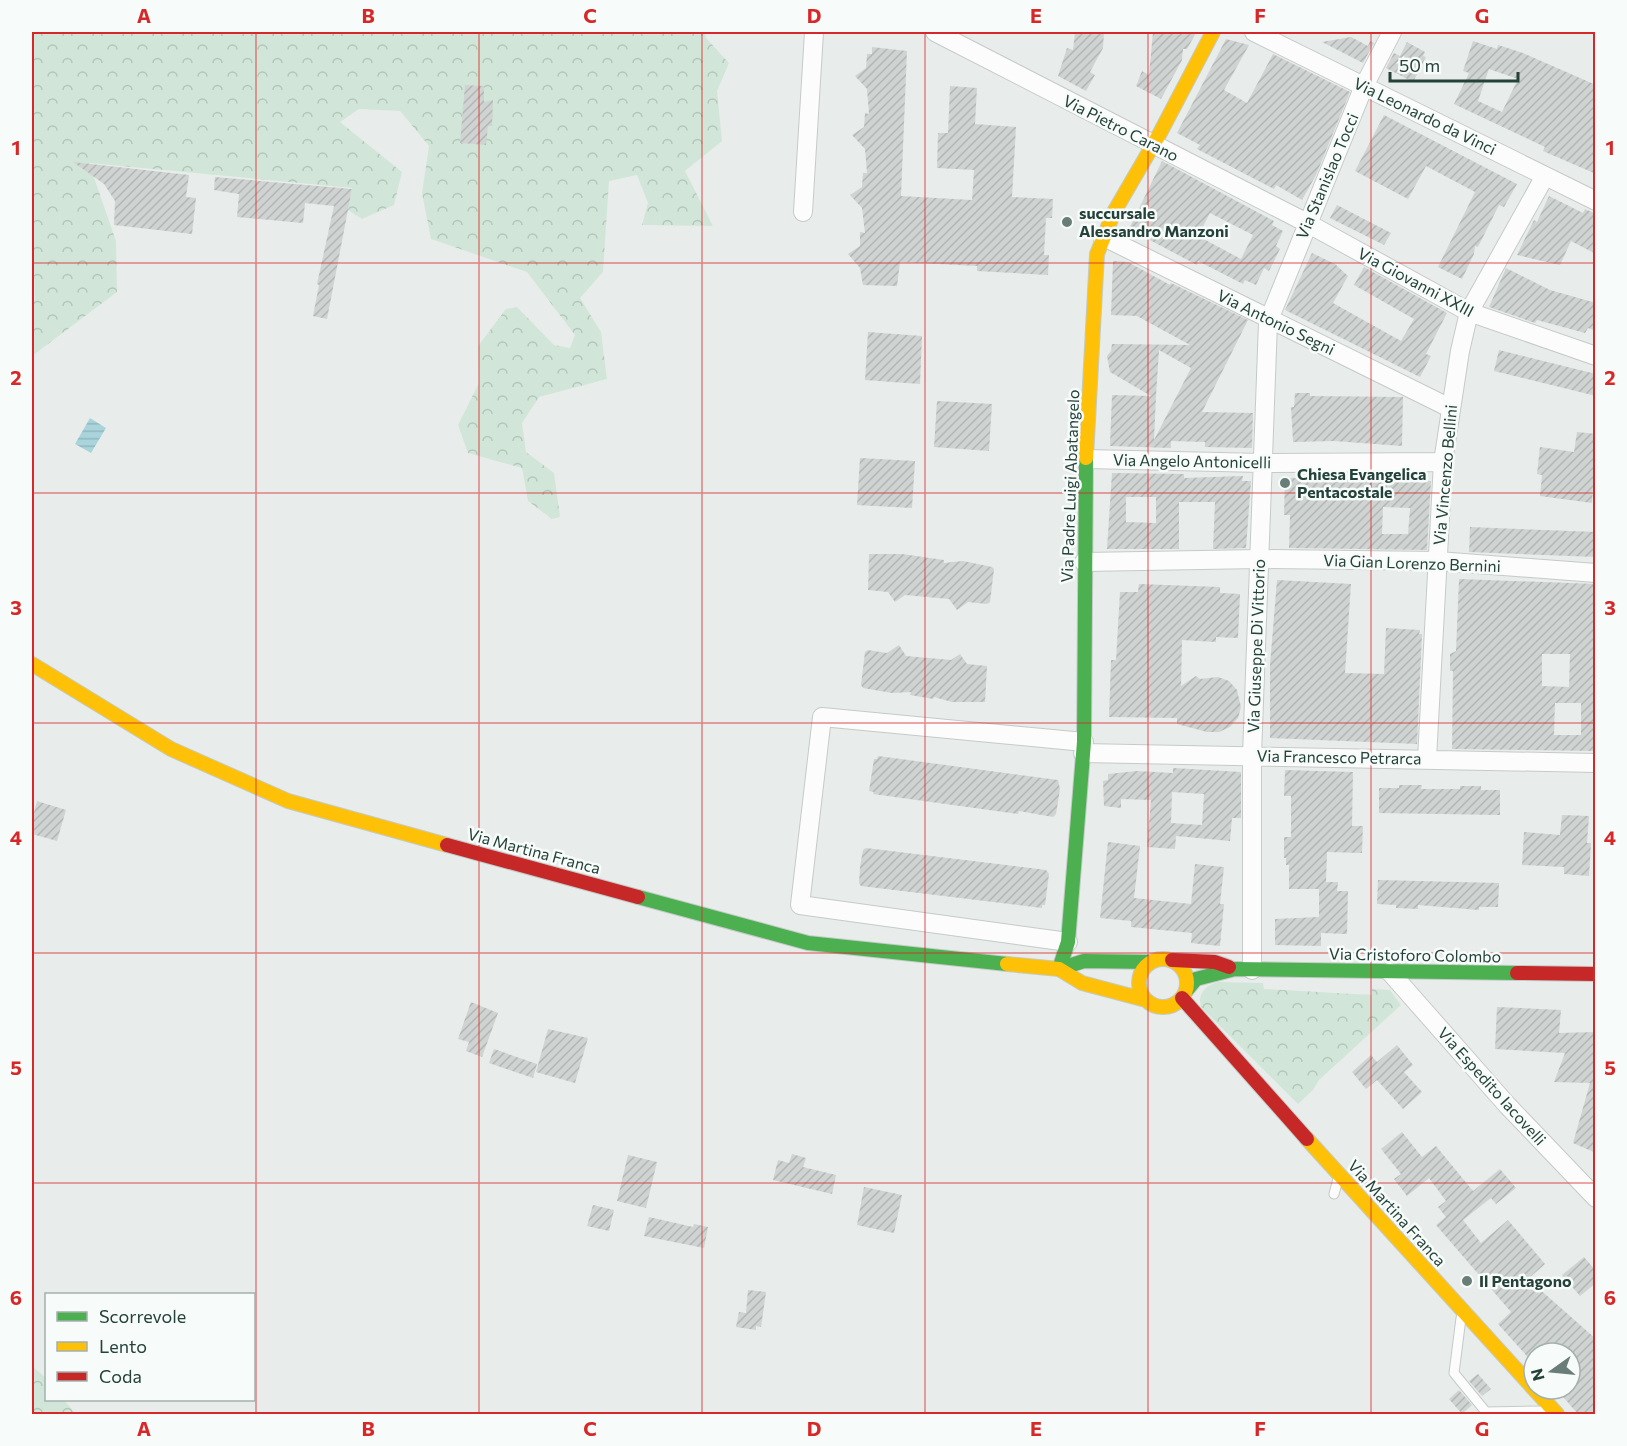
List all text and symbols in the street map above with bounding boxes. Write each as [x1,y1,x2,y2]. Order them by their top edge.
text: A [137,3,151,27]
text: B [361,3,375,27]
text: C [583,3,597,27]
text: D [807,3,821,27]
text: E [1030,3,1042,27]
text: F [1254,3,1266,27]
text: G [1475,3,1489,27]
scale bar [1390,45,1518,83]
text: 50 m [1399,54,1440,76]
street label: Via Leonardo da Vinci [1351,73,1500,158]
street label: Via Pietro Carano [1060,90,1182,165]
street label: Via Stanislao Tocci [1291,110,1362,242]
text: 1 [11,135,21,159]
text: 1 [1605,135,1615,159]
place label: succursale Alessandro Manzoni [1079,203,1229,240]
marker: succursale Alessandro Manzoni [1060,215,1074,229]
street label: Via Giovanni XXIII [1355,243,1478,320]
street label: Via Antonio Segni [1214,285,1338,358]
text: 2 [10,365,22,389]
text: 2 [1604,365,1616,389]
street label: Via Padre Luigi Abatangelo [1057,389,1082,583]
street label: Via Vincenzo Bellini [1429,404,1460,546]
street label: Via Angelo Antonicelli [1113,450,1271,471]
place label: Chiesa Evangelica Pentacostale [1297,464,1426,501]
marker: Chiesa Evangelica Pentacostale [1278,476,1292,490]
street label: Via Gian Lorenzo Bernini [1323,550,1501,575]
street label: Via Giuseppe Di Vittorio [1243,559,1268,733]
text: 3 [10,595,22,619]
text: 3 [1604,595,1616,619]
street label: Via Francesco Petrarca [1256,746,1422,767]
street label: Via Martina Franca [466,824,603,877]
text: 4 [10,825,22,849]
text: 4 [1604,825,1616,849]
street label: Via Cristoforo Colombo [1329,943,1501,966]
street label: Via Espedito Iacovelli [1434,1023,1550,1149]
text: 5 [10,1055,22,1079]
text: 5 [1604,1055,1616,1079]
street label: Via Martina Franca [1345,1156,1450,1270]
place label: Il Pentagono [1479,1271,1572,1290]
marker: Il Pentagono [1460,1274,1474,1288]
text: 6 [10,1285,22,1309]
text: 6 [1604,1285,1616,1309]
legend [45,1293,255,1401]
text: Scorrevole [99,1305,186,1327]
text: Lento [99,1335,147,1357]
north arrow [1522,1341,1582,1401]
text: Coda [99,1365,142,1387]
text: N [1526,1367,1548,1383]
text: A [137,1416,151,1440]
text: B [361,1416,375,1440]
text: C [583,1416,597,1440]
text: D [807,1416,821,1440]
text: E [1030,1416,1042,1440]
text: F [1254,1416,1266,1440]
text: G [1475,1416,1489,1440]

